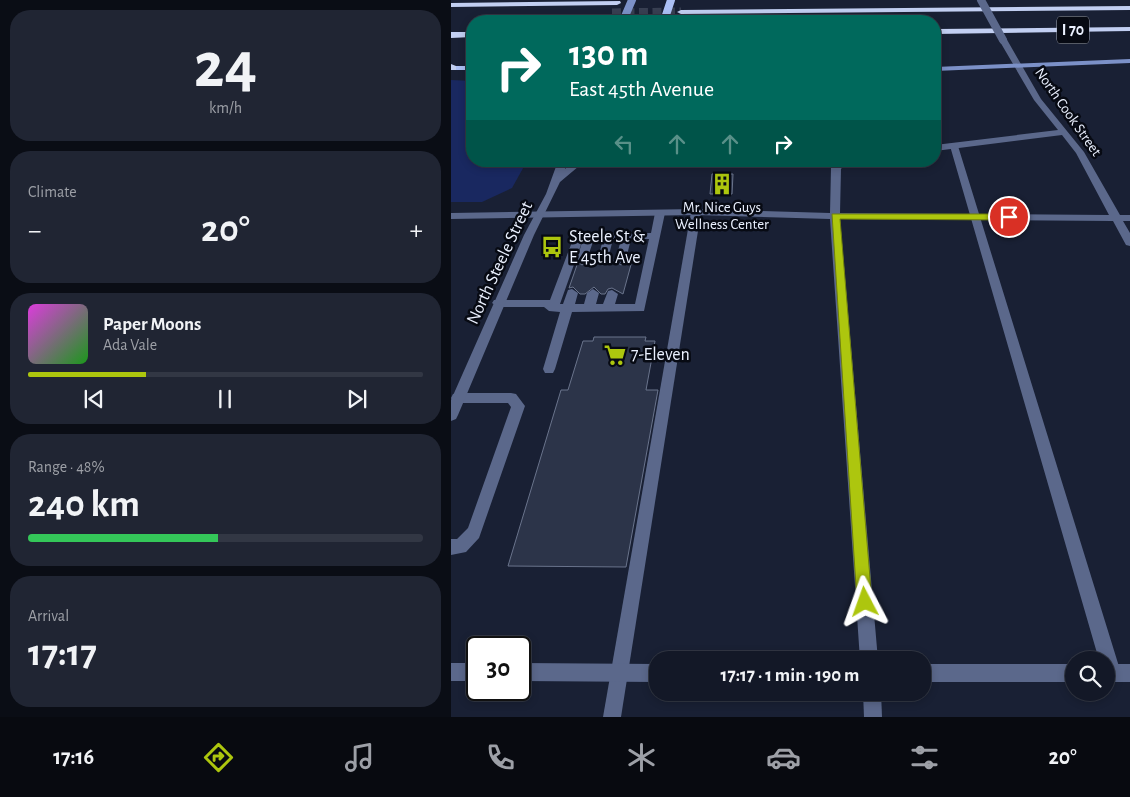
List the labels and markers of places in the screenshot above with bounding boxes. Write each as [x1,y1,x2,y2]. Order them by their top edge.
building icon: Mr. Nice Guys Wellness Center [709,171,735,197]
pin [988,196,1030,238]
place label: Mr. Nice Guys Wellness Center [675,200,769,232]
place label: Steele St & E 45th Ave [569,228,646,267]
bus stop icon: Steele St & E 45th Ave [539,234,565,260]
supermarket icon: 7-Eleven [602,342,628,368]
place label: 7-Eleven [631,346,690,364]

